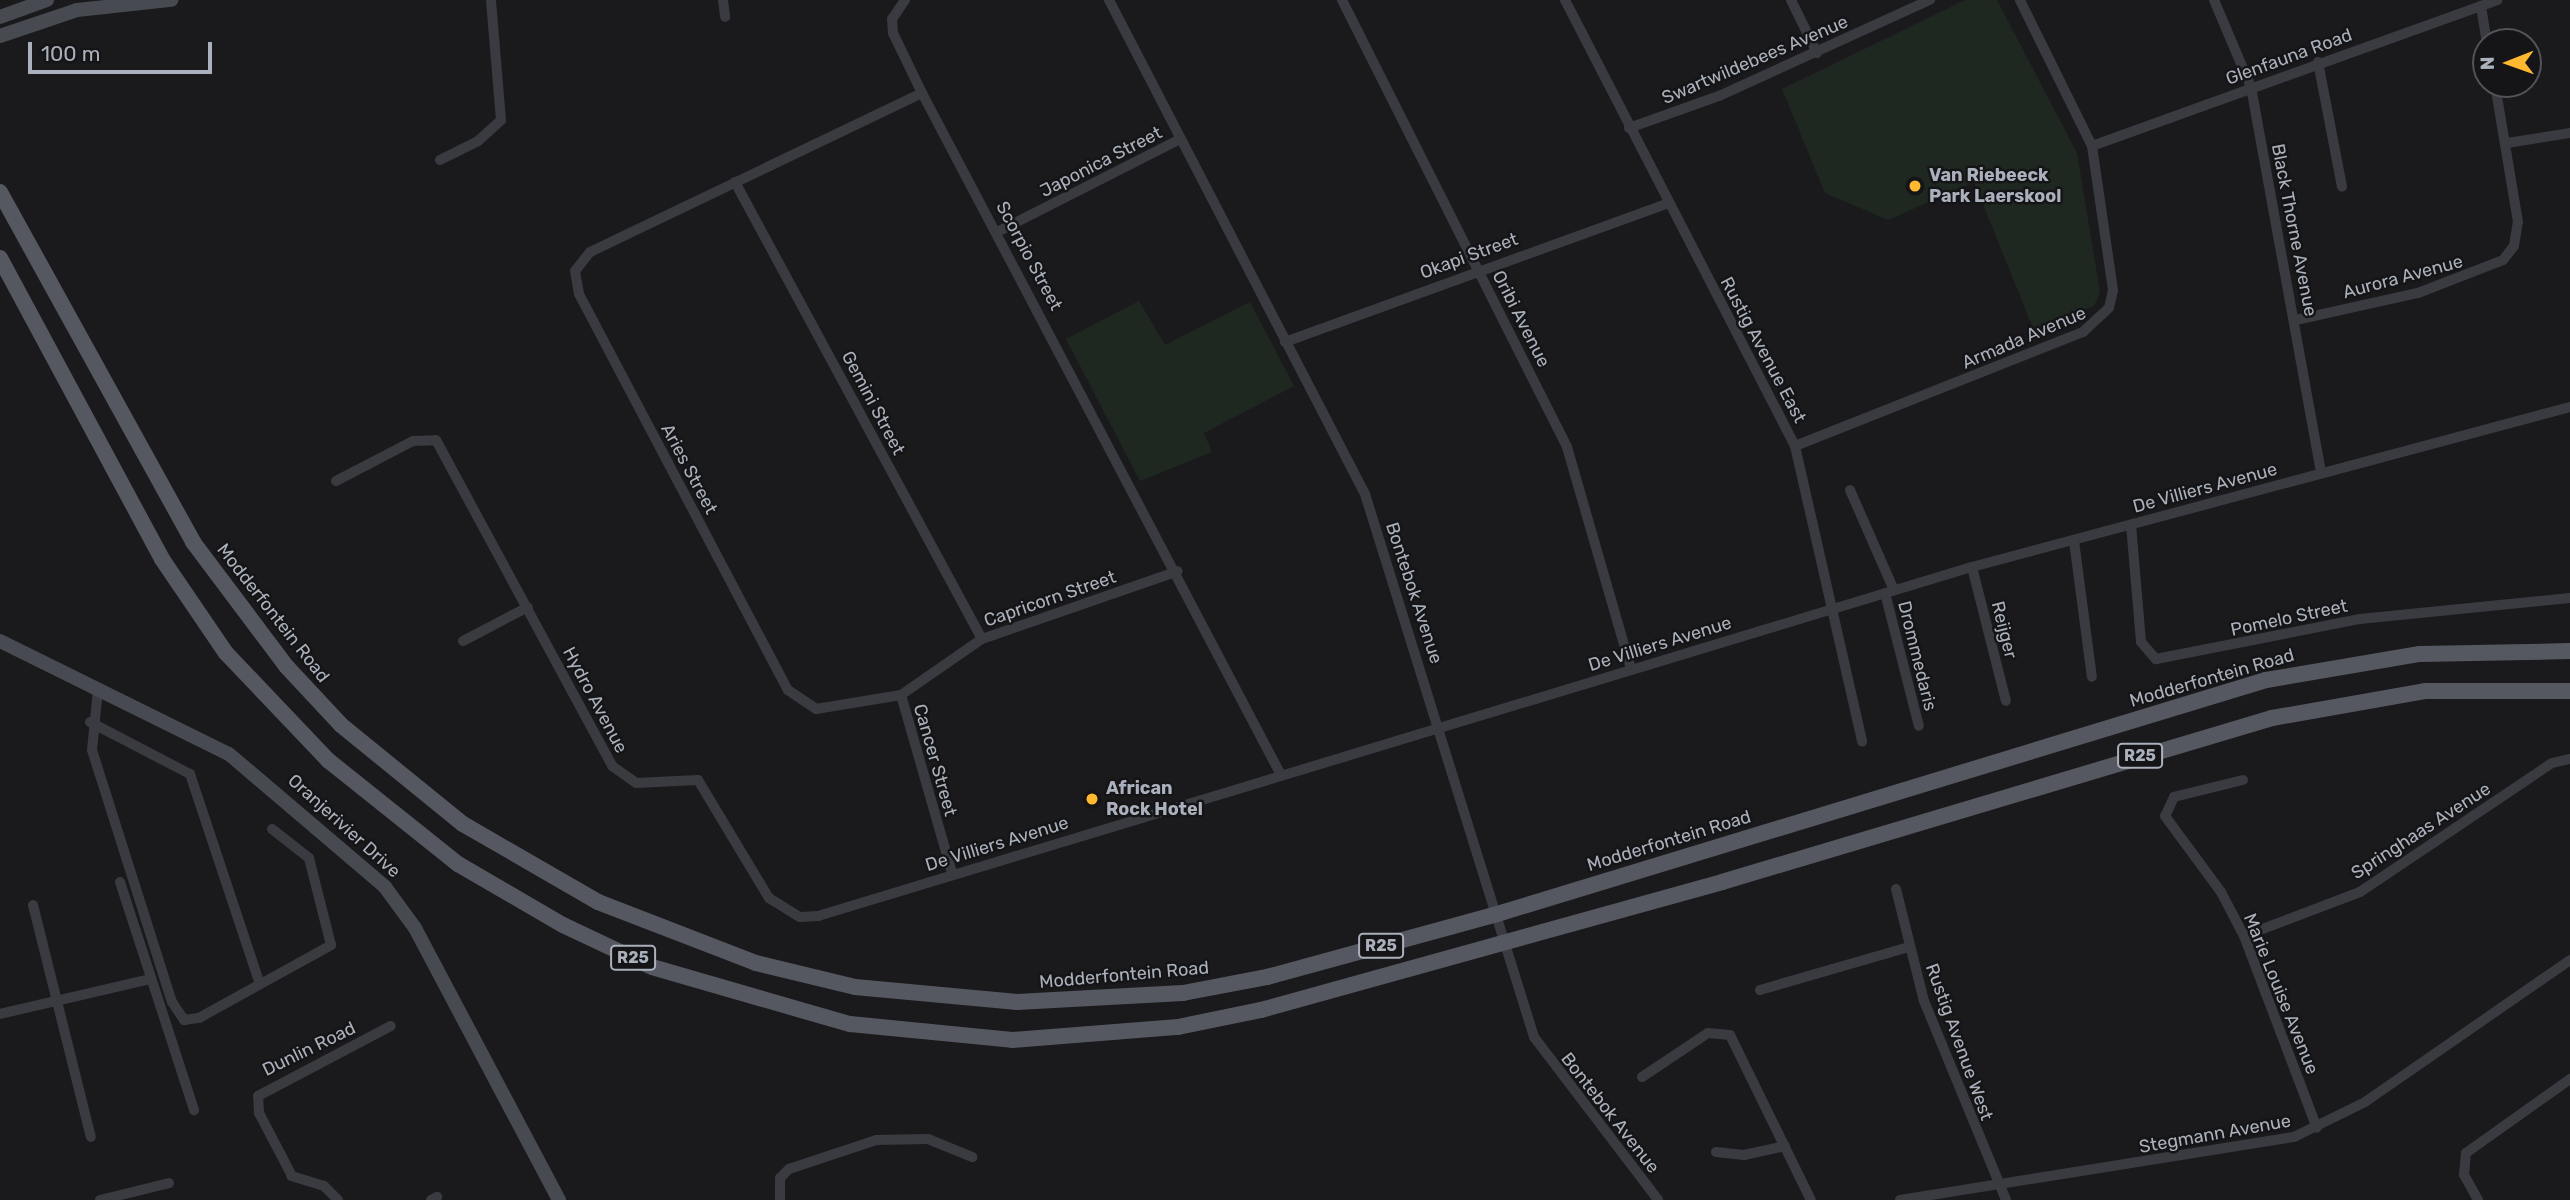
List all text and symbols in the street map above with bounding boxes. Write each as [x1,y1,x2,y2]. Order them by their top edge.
street label: Swartwildebees Avenue [1658,11,1852,109]
street label: Glenfauna Road [2223,24,2355,90]
scale bar [32,28,215,72]
north arrow [2472,28,2542,98]
text: 100 m [41,41,100,66]
text: N [2476,56,2499,70]
street label: Japonica Street [1036,122,1166,202]
street label: Black Thorne Avenue [2267,141,2321,319]
place label: Van Riebeeck Park Laerskool [1929,165,2062,208]
marker: Van Riebeeck Park Laerskool [1907,178,1923,194]
street label: Scorpio Street [991,198,1067,314]
street label: Okapi Street [1417,228,1521,284]
street label: Aurora Avenue [2340,251,2466,303]
street label: Oribi Avenue [1487,267,1555,371]
street label: Rustig Avenue East [1715,273,1811,427]
street label: Armada Avenue [1959,302,2089,374]
street label: Gemini Street [837,347,909,459]
street label: Aries Street [656,420,722,518]
street label: De Villiers Avenue [2130,458,2280,518]
street label: Bontebok Avenue [1381,519,1447,667]
street label: Modderfontein Road [212,539,334,687]
street label: Capricorn Street [981,566,1119,632]
street label: Pomelo Street [2229,595,2349,641]
street label: Drommedaris [1893,599,1941,713]
street label: Reijger [1986,599,2022,661]
street label: De Villiers Avenue [1585,612,1735,676]
street label: Hydro Avenue [558,643,632,757]
street label: Modderfontein Road [2127,644,2297,712]
street label: Cancer Street [909,701,961,819]
road number: R25 [2116,744,2164,768]
street label: Oranjerivier Drive [283,770,405,882]
place label: African Rock Hotel [1106,778,1203,820]
street label: Springhaas Avenue [2347,778,2495,884]
marker: African Rock Hotel [1084,791,1100,807]
street label: Modderfontein Road [1584,806,1754,876]
street label: De Villiers Avenue [922,812,1072,876]
street label: Marie Louise Avenue [2239,910,2323,1078]
road number: R25 [1356,934,1406,958]
road number: R25 [608,946,658,970]
street label: Modderfontein Road [1038,957,1210,993]
street label: Rustig Avenue West [1920,960,1998,1124]
street label: Dunlin Road [259,1017,359,1081]
street label: Bontebok Avenue [1556,1048,1664,1178]
street label: Stegmann Avenue [2137,1110,2293,1158]

